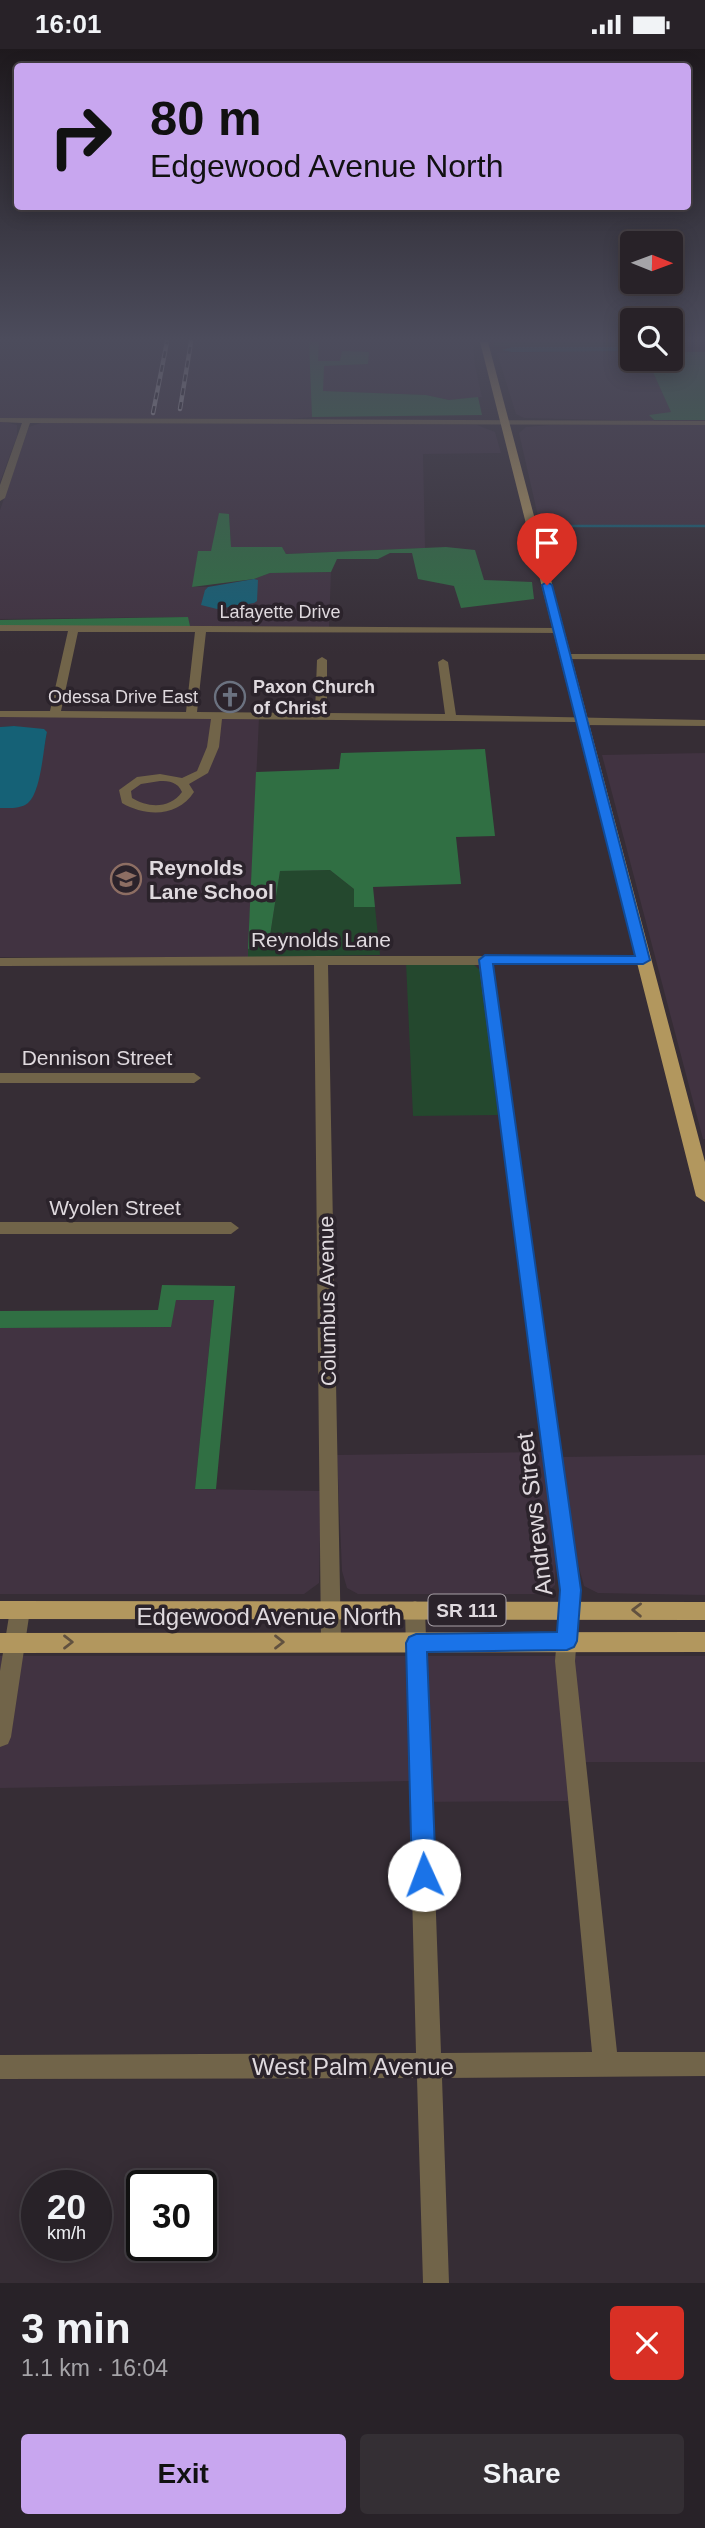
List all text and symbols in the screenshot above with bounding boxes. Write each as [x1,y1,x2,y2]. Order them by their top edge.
text: 16:01 [35,9,102,39]
icon: right [35,91,126,182]
text: 80 m [150,91,262,145]
text: Edgewood Avenue North [150,148,503,184]
north arrow [620,231,682,294]
map controls [620,231,683,371]
button: search [620,308,683,371]
pin [517,513,577,585]
icon: arrive [528,524,566,562]
street label: Lafayette Drive [219,602,341,622]
place label: Paxon Church of Christ [253,677,375,718]
church icon: Paxon Church of Christ [213,680,247,714]
street label: Odessa Drive East [48,687,198,707]
place label: Reynolds Lane School [149,856,274,903]
school or university icon: Reynolds Lane School [109,862,143,896]
street label: Reynolds Lane [251,928,391,951]
street label: Dennison Street [22,1046,172,1069]
street label: Wyolen Street [49,1196,181,1219]
street label: Columbus Avenue [314,1216,340,1386]
street label: Andrews Street [511,1431,557,1597]
road number: SR 111 [428,1595,505,1625]
one-way arrow [631,1602,642,1618]
street label: Edgewood Avenue North [136,1603,402,1630]
one-way arrow [275,1634,285,1650]
one-way arrow [63,1635,74,1650]
position arrow [387,1838,461,1912]
street label: West Palm Avenue [252,2053,454,2080]
speed limit sign: 30 [126,2170,217,2261]
text: 20 [47,2187,86,2226]
text: km/h [47,2223,86,2243]
text: 3 min [21,2305,131,2352]
button: close [610,2306,684,2380]
text: 1.1 km · 16:04 [21,2355,168,2381]
button: Exit [21,2434,346,2514]
button: Share [360,2434,684,2514]

